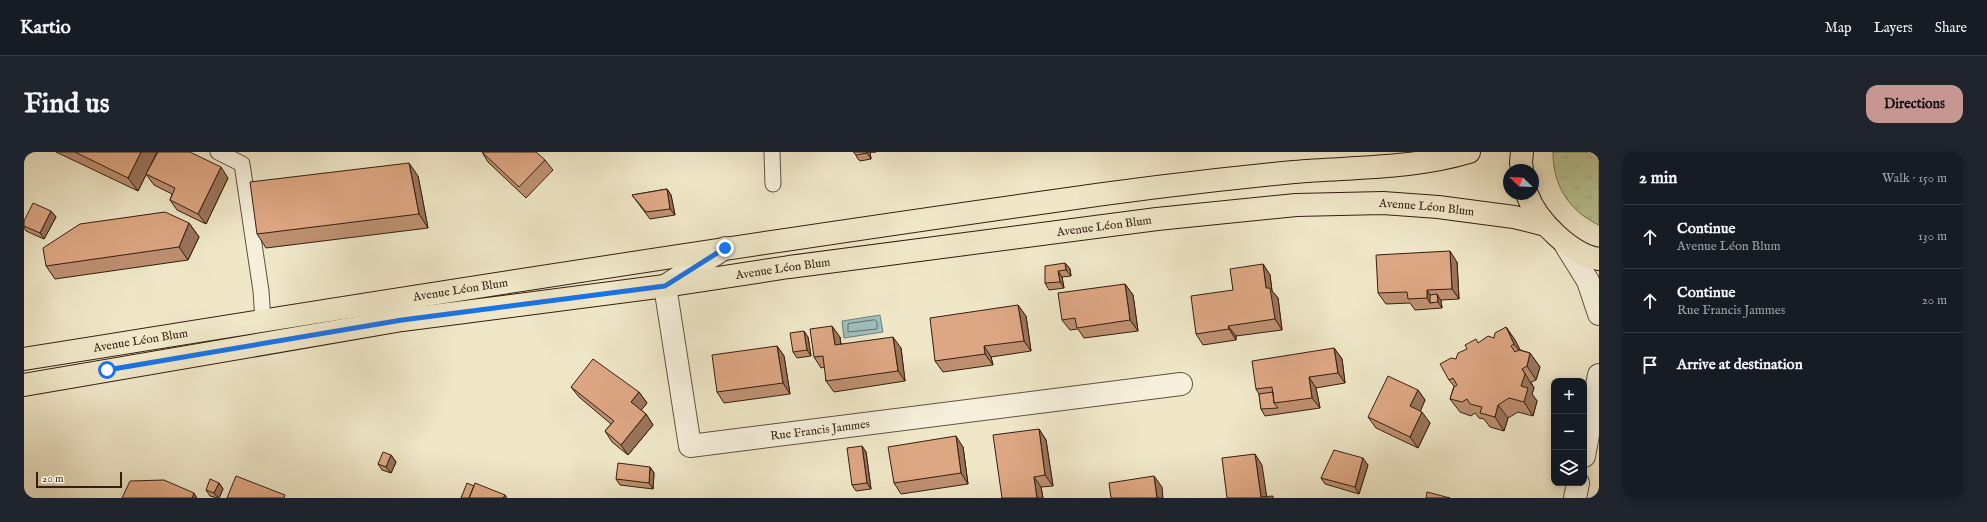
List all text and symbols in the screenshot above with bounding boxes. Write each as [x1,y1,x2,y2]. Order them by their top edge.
text: Kartio [20,16,71,40]
text: Map [1825,19,1852,37]
text: Layers [1874,19,1913,37]
text: Share [1935,19,1967,37]
button: Directions [1866,85,1963,123]
text: Find us [24,87,110,122]
north arrow [1503,164,1539,200]
text: 2 min [1639,168,1677,189]
text: Walk · 150 m [1882,170,1947,187]
street label: Avenue Léon Blum [1378,195,1475,219]
street label: Avenue Léon Blum [1055,212,1153,240]
text: Continue [1677,219,1735,238]
icon: ahead [1639,226,1661,248]
text: 130 m [1918,228,1947,245]
text: Avenue Léon Blum [1677,238,1780,255]
route end [716,239,734,257]
street label: Avenue Léon Blum [733,254,831,283]
street label: Avenue Léon Blum [411,275,509,304]
text: Continue [1677,283,1735,302]
icon: ahead [1639,290,1661,312]
text: 20 m [1922,292,1947,309]
text: Rue Francis Jammes [1677,302,1785,319]
street label: Avenue Léon Blum [91,325,189,355]
icon: arrive [1639,354,1661,376]
text: Arrive at destination [1677,355,1803,374]
route start [98,361,116,379]
map controls [1551,378,1587,486]
button: + [1551,378,1587,414]
button: − [1551,414,1587,450]
street label: Rue Francis Jammes [769,416,871,443]
button: layers [1551,450,1587,486]
scale bar [36,470,122,489]
text: 20 m [42,472,63,486]

